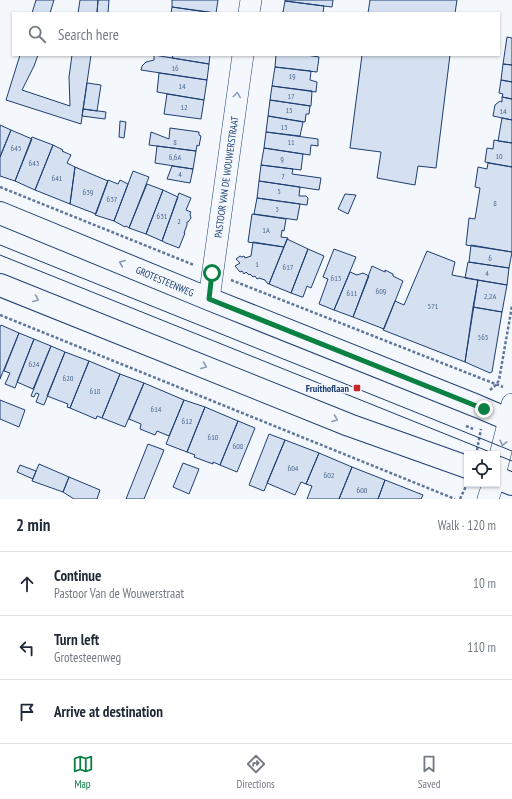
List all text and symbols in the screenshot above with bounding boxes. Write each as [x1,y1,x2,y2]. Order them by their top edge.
search box [12,12,500,56]
icon: search [26,23,48,45]
text: Search here [58,25,119,44]
house number: 16 [171,63,179,73]
house number: 19 [288,71,296,81]
house number: 14 [178,81,186,91]
house number: 17 [287,91,295,101]
one-way arrow [232,92,241,98]
house number: 12 [180,102,188,112]
house number: 15 [285,105,293,115]
house number: 14 [499,106,507,116]
street label: PASTOOR VAN DE WOUWERSTRAAT [212,115,242,239]
house number: 13 [280,122,288,132]
house number: 8 [173,137,177,147]
house number: 11 [287,137,295,147]
house number: 645 [11,143,21,153]
house number: 10 [495,151,503,161]
house number: 6,6A [169,152,181,162]
house number: 9 [280,154,284,164]
house number: 643 [29,158,40,168]
house number: 4 [178,169,182,179]
house number: 7 [281,171,285,181]
house number: 641 [52,173,63,183]
house number: 5 [277,186,281,196]
house number: 639 [83,187,94,197]
house number: 637 [107,194,118,204]
house number: 8 [493,198,497,208]
house number: 3 [275,204,279,214]
house number: 631 [157,211,168,221]
house number: 2 [177,216,181,226]
house number: 1A [262,225,270,235]
house number: 6 [488,253,492,263]
house number: 1 [255,259,259,269]
one-way arrow [119,260,126,268]
house number: 617 [283,262,294,272]
street label: GROTESTEENWEG [134,263,196,300]
route start [203,264,221,282]
house number: 4 [485,268,489,278]
house number: 613 [331,273,342,283]
house number: 609 [376,286,387,296]
house number: 611 [347,288,358,298]
house number: 2,2A [484,291,496,301]
one-way arrow [32,294,40,302]
house number: 571 [428,301,439,311]
house number: 565 [478,332,488,342]
house number: 624 [29,359,40,369]
one-way arrow [200,362,207,370]
house number: 620 [63,373,74,383]
place label: Fruithoflaan [306,382,350,395]
marker: Fruithoflaan [352,383,362,393]
house number: 618 [90,386,101,396]
route end [475,400,493,418]
house number: 614 [151,404,162,414]
one-way arrow [331,415,338,423]
house number: 612 [182,416,193,426]
house number: 610 [208,432,219,442]
one-way arrow [499,440,508,447]
house number: 608 [233,441,244,451]
map controls [464,451,500,487]
button: locate [464,451,500,487]
house number: 604 [288,463,299,473]
house number: 602 [324,470,335,480]
house number: 600 [357,485,368,495]
text: 2 min [16,514,50,536]
text: Walk · 120 m [438,517,496,534]
text: Continue [54,566,101,585]
icon: ahead [16,573,38,595]
text: 10 m [473,575,496,592]
text: Pastoor Van de Wouwerstraat [54,585,184,602]
text: Turn left [54,630,99,649]
icon: left [16,637,38,659]
text: 110 m [467,639,496,656]
text: Grotesteenweg [54,649,121,666]
icon: arrive [16,701,38,723]
text: Arrive at destination [54,702,163,721]
tab: Map [72,753,94,791]
tab: Directions [237,753,275,791]
tab: Saved [418,753,440,791]

